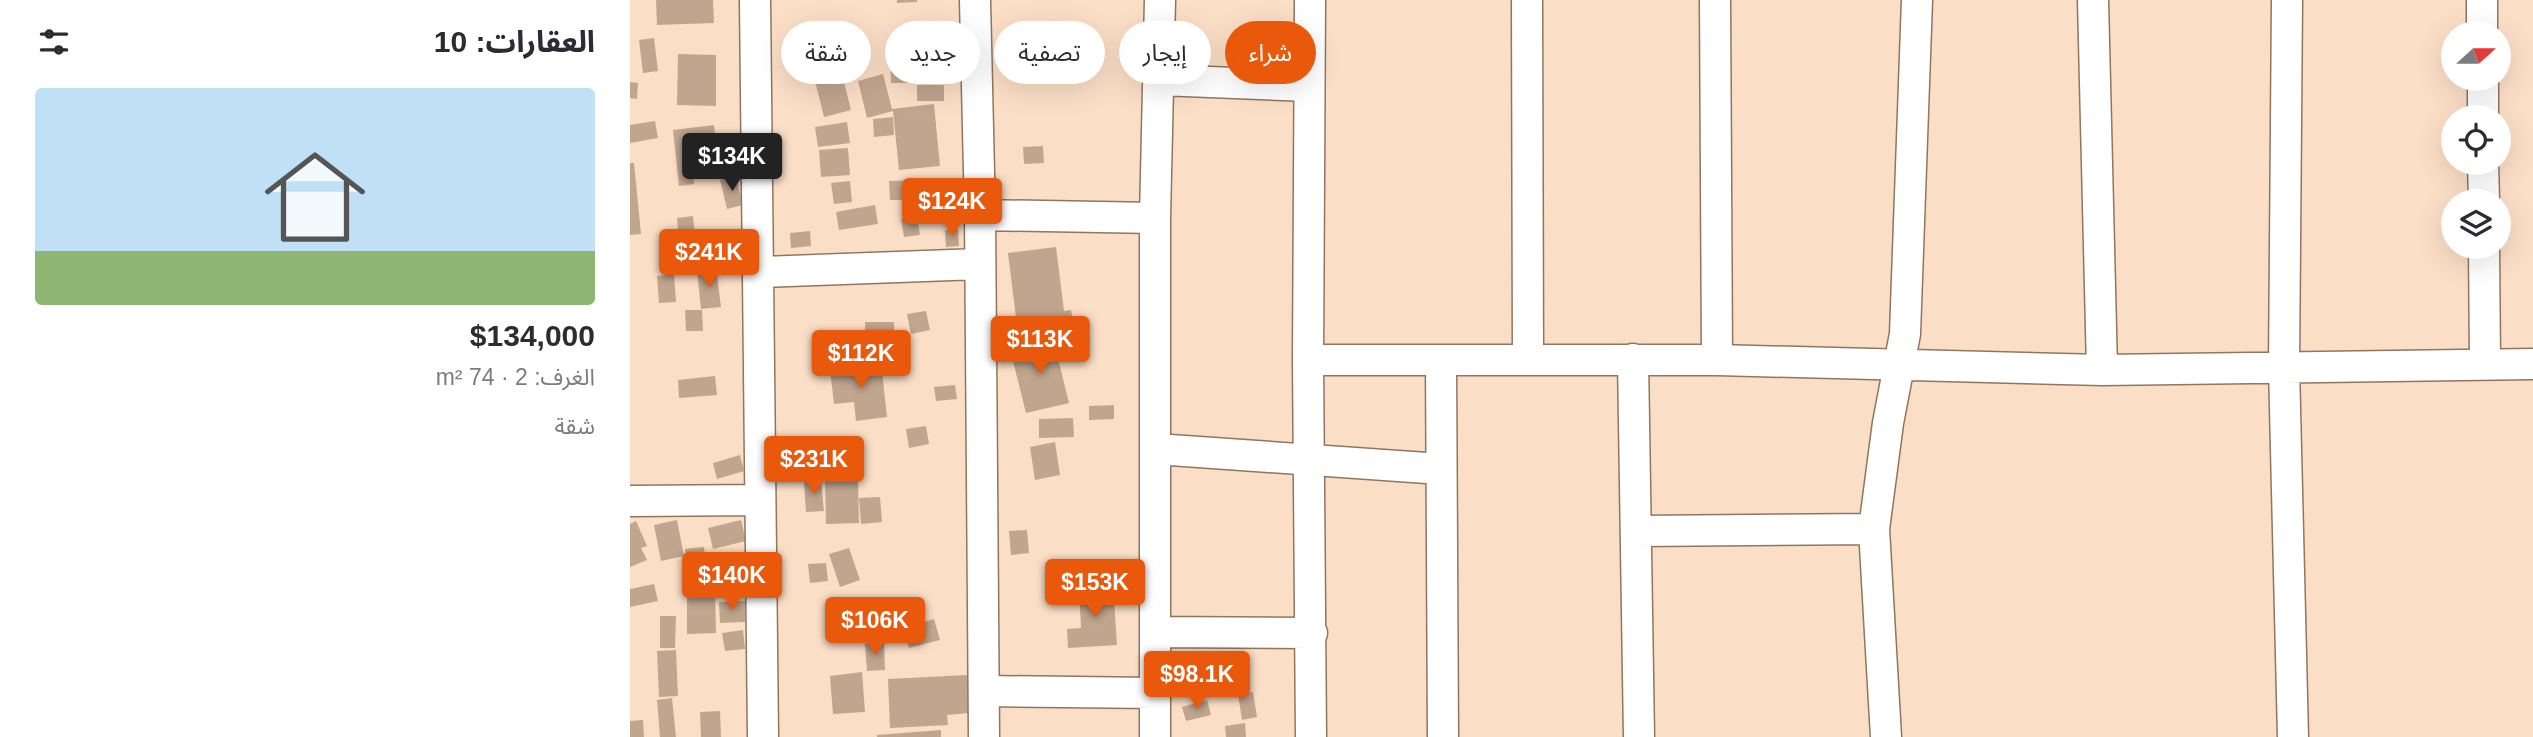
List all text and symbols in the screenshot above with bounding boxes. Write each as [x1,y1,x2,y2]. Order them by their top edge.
chip: شقة [781,21,871,84]
chip: جديد [885,21,980,84]
chip: تصفية [994,21,1105,84]
chip: إيجار [1119,21,1211,84]
chip: شراء [1225,21,1316,84]
north arrow [2441,21,2511,91]
map controls [2441,21,2511,259]
icon: filters [35,23,73,61]
text: العقارات: 10 [434,25,595,58]
button: locate [2441,105,2511,175]
icon: home [252,134,378,260]
pin: $134K [683,134,781,193]
text: $134K [698,143,766,169]
pin: $124K [903,178,1001,238]
text: $124K [918,188,986,214]
button: layers [2441,189,2511,259]
pin: $241K [660,230,758,289]
text: $241K [675,239,743,265]
pin: $113K [991,316,1089,376]
text: $134,000 [470,319,595,352]
text: $113K [1007,326,1073,352]
pin: $112K [812,330,910,390]
text: $112K [828,340,894,366]
text: الغرف: 2 · 74 m² [436,364,595,390]
text: شقة [554,413,595,439]
pin: $231K [765,436,863,496]
text: $231K [780,446,848,472]
pin: $140K [683,552,781,612]
pin: $153K [1046,560,1144,619]
text: $140K [698,562,766,588]
text: $153K [1061,569,1129,595]
pin: $106K [826,598,924,657]
text: $106K [841,607,909,633]
pin: $98.1K [1140,652,1254,711]
text: $98.1K [1160,661,1234,687]

